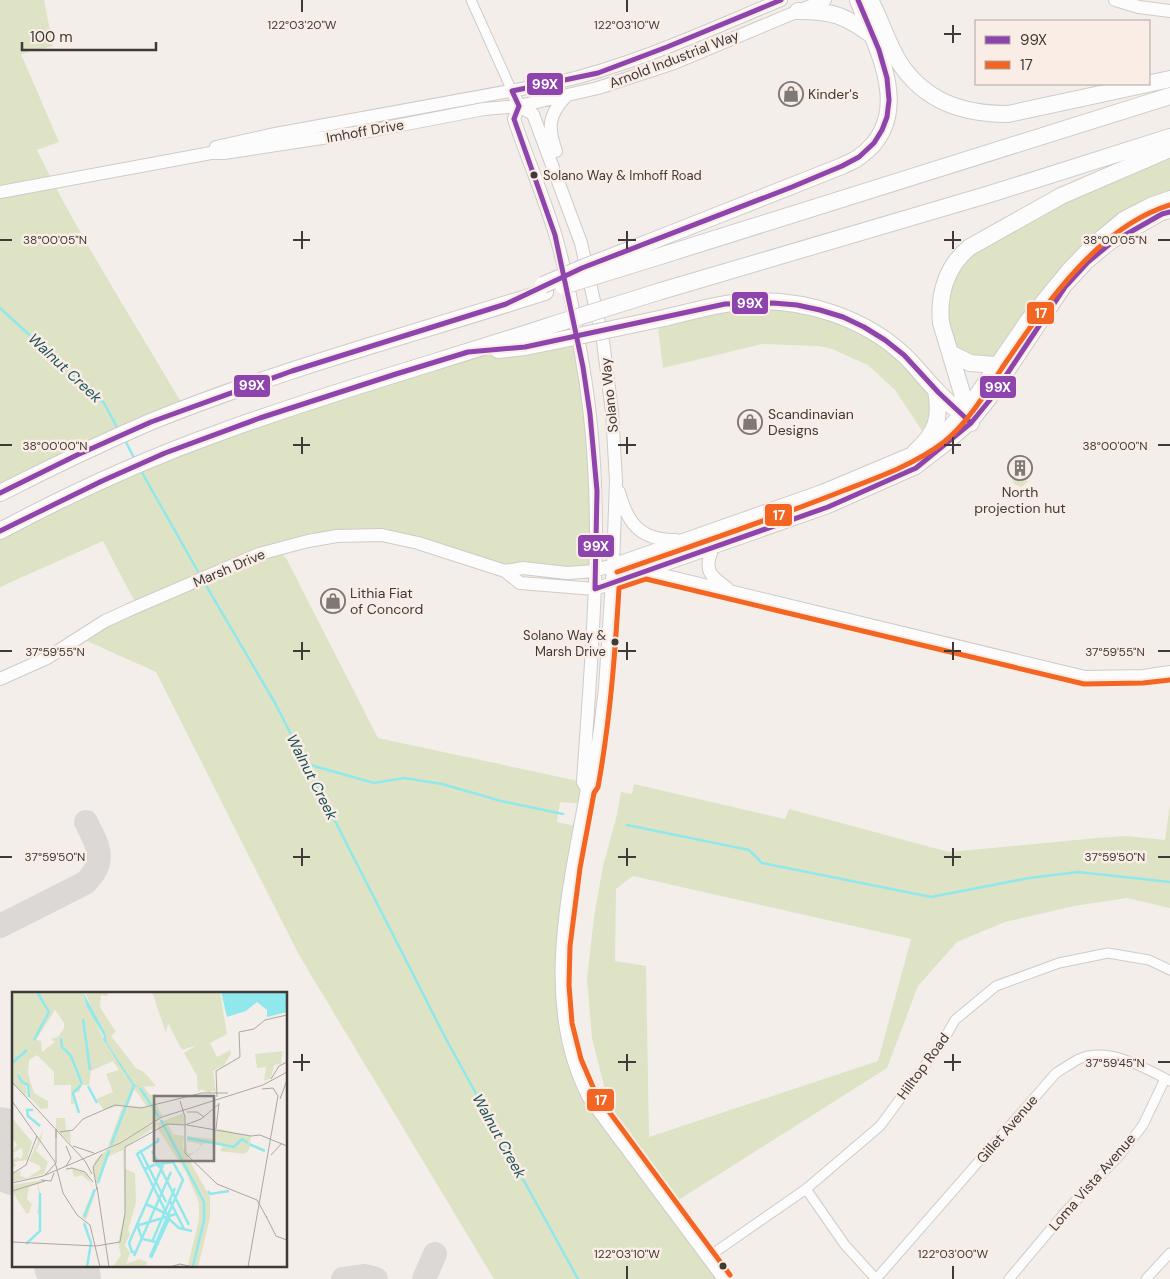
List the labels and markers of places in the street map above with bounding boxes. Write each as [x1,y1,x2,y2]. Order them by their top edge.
shop icon: Kinder's [778,81,804,107]
place label: Kinder's [808,85,859,103]
place label: Solano Way & Imhoff Road [543,167,702,184]
marker: Solano Way & Imhoff Road [529,170,539,180]
place label: Scandinavian Designs [768,405,854,439]
shop icon: Scandinavian Designs [737,409,763,435]
building icon: North projection hut [1007,455,1033,481]
place label: North projection hut [974,483,1066,517]
place label: Lithia Fiat of Concord [350,584,423,618]
shop icon: Lithia Fiat of Concord [320,588,346,614]
place label: Solano Way & Marsh Drive [523,627,606,660]
marker: Solano Way & Marsh Drive [610,637,620,647]
unlabelled marker [718,1261,728,1271]

